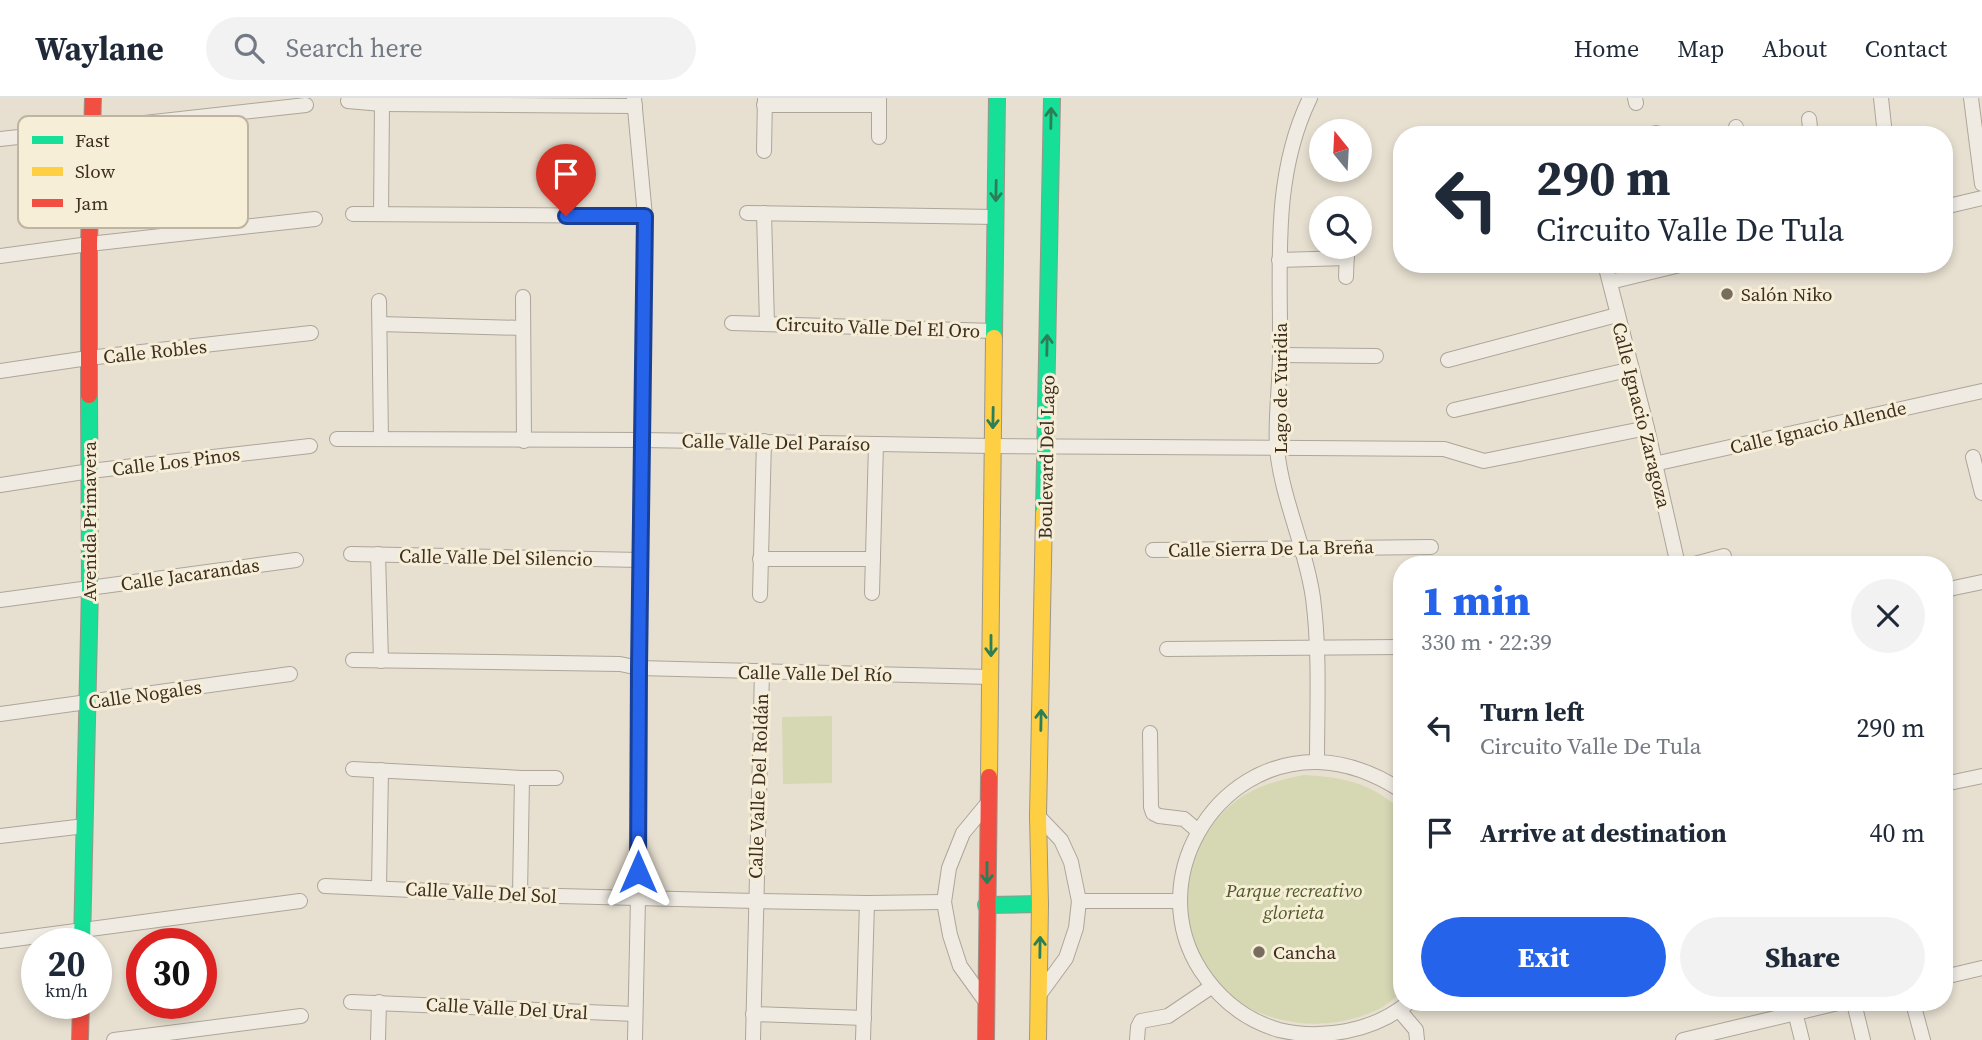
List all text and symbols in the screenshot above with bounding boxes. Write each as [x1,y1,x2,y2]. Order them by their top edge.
search box [206,17,696,80]
text: Waylane [35,26,164,71]
icon: search [230,29,268,67]
text: Search here [286,30,423,66]
text: Home [1574,32,1639,65]
text: Map [1677,32,1724,65]
text: About [1762,32,1827,65]
text: Contact [1865,32,1947,65]
one-way arrow [1045,107,1058,130]
legend [18,116,248,228]
north arrow [1309,119,1372,182]
map controls [1309,119,1372,259]
text: Fast [75,127,110,153]
pin [536,144,596,216]
text: 290 m [1536,144,1671,211]
icon: left [1421,154,1512,245]
icon: arrive [547,155,585,193]
text: Slow [75,158,116,184]
one-way arrow [990,179,1003,202]
text: Jam [74,190,108,216]
button: search [1309,196,1372,259]
text: Circuito Valle De Tula [1536,208,1844,252]
place label: Salón Niko [1741,281,1833,307]
marker: Salón Niko [1719,286,1735,302]
street label: Circuito Valle Del El Oro [775,310,981,344]
street label: Calle Ignacio Zaragoza [1606,319,1678,511]
street label: Lago de Yuridia [1267,322,1293,454]
street label: Calle Robles [102,333,208,369]
one-way arrow [1040,334,1054,357]
street label: Boulevard Del Lago [1032,375,1060,539]
street label: Calle Ignacio Allende [1727,394,1909,460]
one-way arrow [986,406,999,429]
street label: Calle Valle Del Paraíso [681,427,871,457]
street label: Calle Los Pinos [111,440,241,482]
street label: Avenida Primavera [76,441,102,601]
street label: Calle Sierra De La Breña [1168,533,1374,563]
street label: Calle Valle Del Silencio [399,542,593,572]
street label: Calle Jacarandas [119,551,261,597]
text: 1 min [1421,571,1531,629]
button: close [1851,579,1925,653]
text: 330 m · 22:39 [1421,626,1552,658]
one-way arrow [984,634,997,657]
street label: Calle Valle Del Río [738,659,892,687]
street label: Calle Nogales [87,673,203,715]
street label: Calle Valle Del Roldán [742,693,774,879]
text: Turn left [1480,694,1584,730]
one-way arrow [1034,709,1047,732]
icon: left [1421,709,1459,747]
text: 290 m [1857,710,1925,746]
text: Circuito Valle De Tula [1480,730,1701,762]
icon: arrive [1421,814,1459,852]
text: Arrive at destination [1480,815,1727,851]
text: 40 m [1870,815,1925,851]
position arrow [601,835,675,909]
one-way arrow [980,861,994,884]
street label: Calle Valle Del Sol [405,875,558,909]
park label: Parque recreativo glorieta [1225,877,1362,925]
button: Exit [1421,917,1666,997]
button: Share [1680,917,1925,997]
speed limit sign: 30 [126,928,217,1019]
one-way arrow [1033,936,1047,959]
place label: Cancha [1273,939,1337,965]
text: 20 [48,940,85,988]
marker: Cancha [1251,944,1267,960]
text: km/h [45,978,88,1003]
street label: Calle Valle Del Ural [425,991,589,1025]

